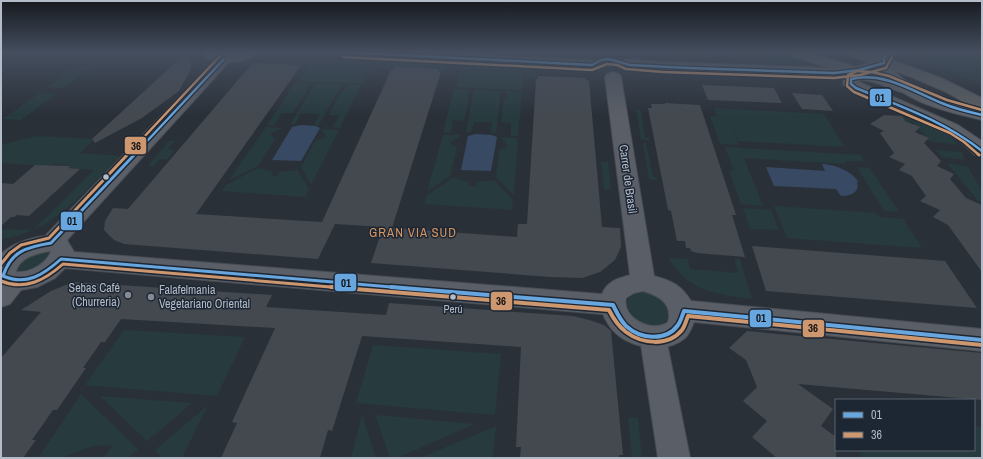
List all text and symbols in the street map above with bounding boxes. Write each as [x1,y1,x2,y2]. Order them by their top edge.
line badge: 01 [869,88,892,107]
text: 01 [875,91,885,105]
line badge: 36 [124,136,147,155]
text: 36 [131,139,141,153]
street label: Carrer de Brasil [615,143,641,215]
unlabelled marker [101,172,111,182]
line badge: 01 [60,211,83,231]
text: 01 [67,214,77,228]
district label: GRAN VIA SUD [369,224,457,241]
line badge: 01 [334,273,357,292]
text: 01 [341,276,351,290]
place label: Sebas Café (Churreria) [69,280,120,310]
place label: Falafelmania Vegetariano Oriental [159,282,250,312]
marker: Sebas Café (Churreria) [123,290,133,300]
line badge: 36 [490,291,513,311]
marker: Falafelmania Vegetariano Oriental [146,292,156,302]
marker: Perú [448,292,458,302]
text: 36 [496,294,506,308]
place label: Perú [443,302,463,316]
line badge: 01 [749,309,772,328]
text: 01 [756,311,766,325]
line badge: 36 [802,319,825,338]
text: 36 [808,321,818,335]
legend [835,399,975,451]
text: 01 [871,407,882,423]
text: 36 [871,427,882,443]

